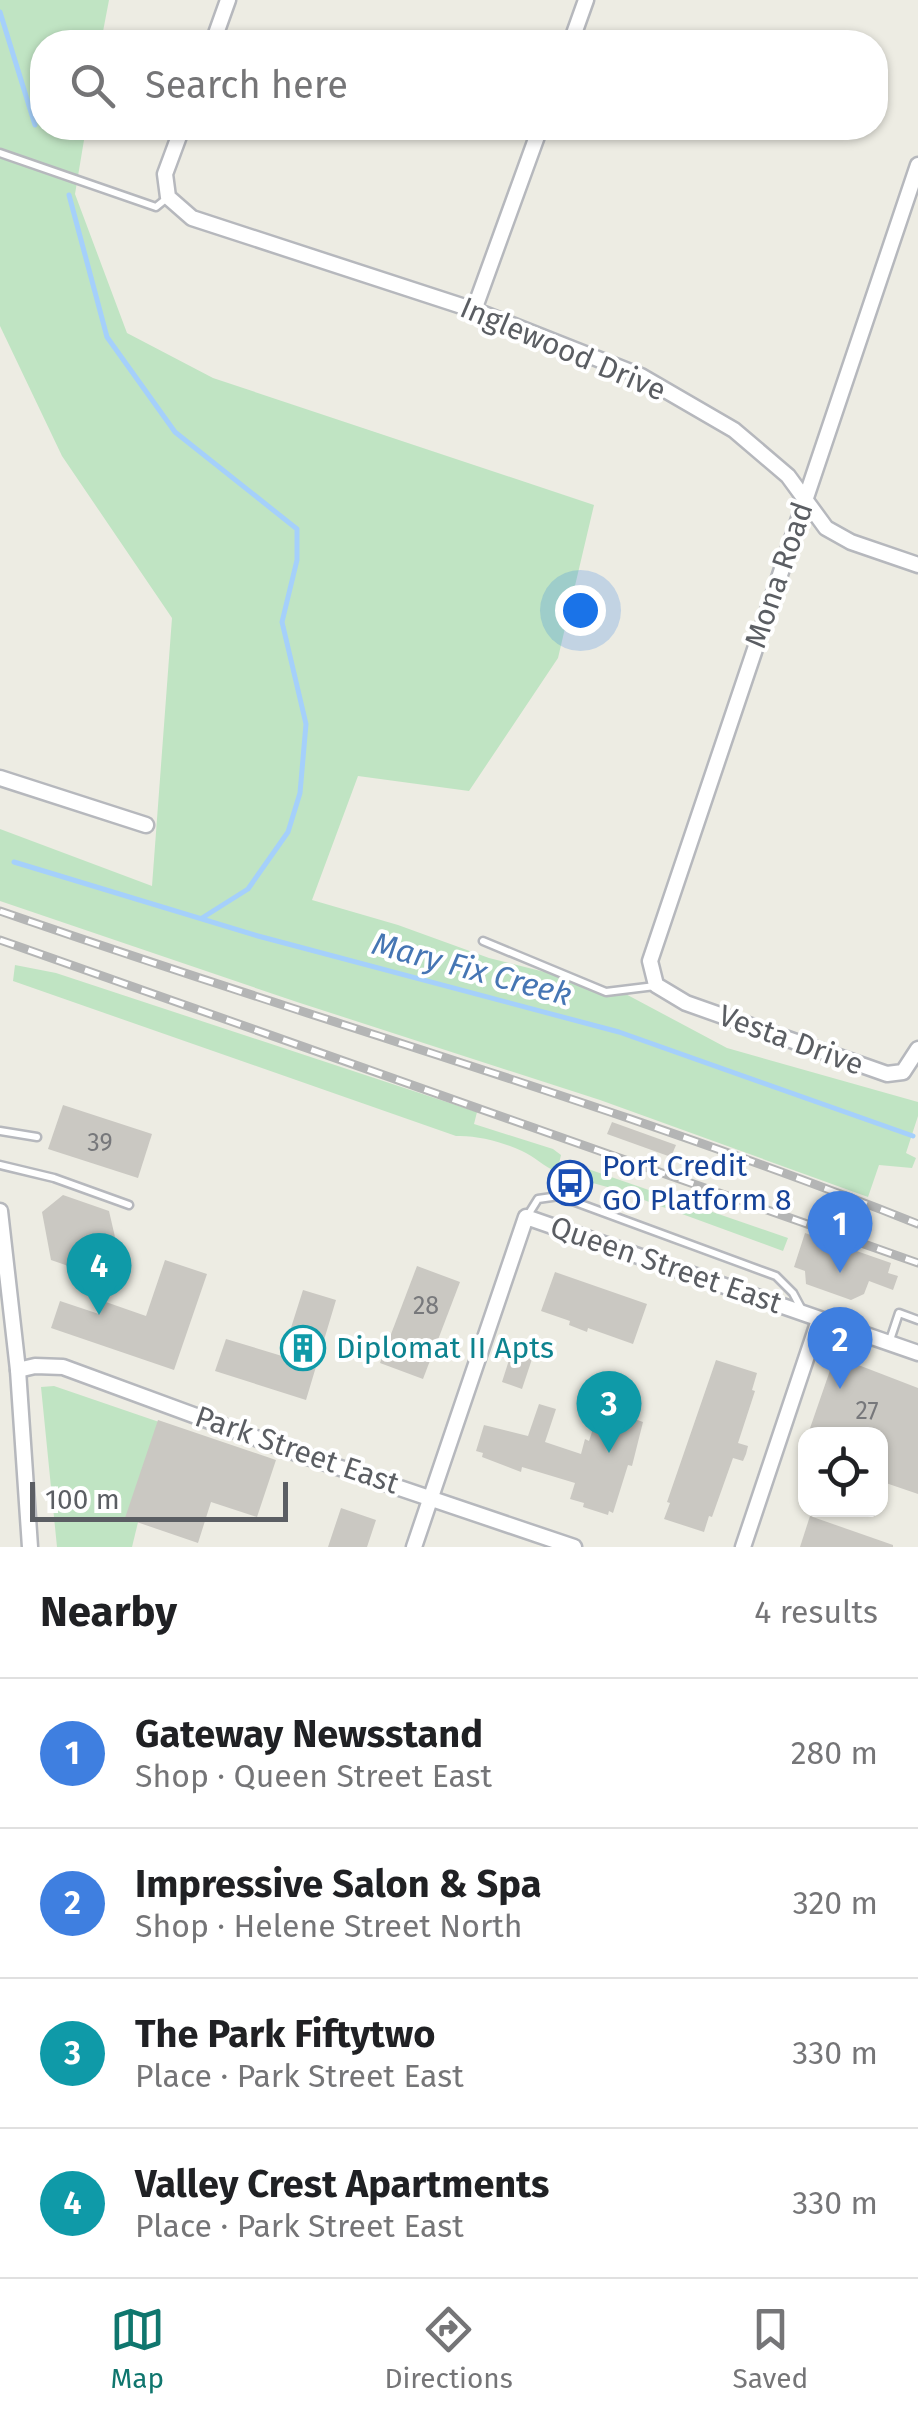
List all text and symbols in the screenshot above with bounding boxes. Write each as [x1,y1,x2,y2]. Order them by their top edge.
search box [30,30,888,140]
icon: search [65,58,120,113]
text: Search here [145,62,348,108]
street label: Inglewood Drive [455,289,671,409]
street label: Mona Road [737,497,821,653]
your location [555,585,606,636]
water label: Mary Fix Creek [368,924,576,1014]
street label: Vesta Drive [714,997,868,1083]
house number: 39 [87,1128,113,1158]
place label: Port Credit GO Platform 8 [602,1148,792,1218]
bus stop icon: Port Credit GO Platform 8 [547,1160,593,1206]
pin: 1 [808,1190,872,1273]
street label: Queen Street East [546,1209,787,1322]
pin: 4 [66,1232,132,1315]
house number: 28 [413,1291,439,1321]
pin: 2 [808,1306,872,1389]
building icon: Diplomat II Apts [280,1325,326,1371]
place label: Diplomat II Apts [336,1330,554,1366]
pin: 3 [576,1370,642,1453]
house number: 27 [855,1396,879,1426]
street label: Park Street East [190,1398,404,1502]
map controls [798,1427,888,1517]
button: locate [798,1427,888,1517]
scale bar [30,1477,288,1522]
text: 100 m [45,1483,120,1516]
text: Nearby [40,1587,177,1637]
text: 4 results [754,1593,878,1631]
text: Gateway Newsstand [135,1711,483,1757]
text: 1 [65,1734,80,1772]
text: 280 m [791,1734,878,1772]
text: Shop · Queen Street East [135,1757,492,1795]
text: Impressive Salon & Spa [135,1861,542,1907]
text: 2 [64,1884,81,1922]
text: 320 m [793,1884,878,1922]
text: Shop · Helene Street North [135,1907,523,1945]
text: The Park Fiftytwo [135,2011,435,2057]
text: 3 [64,2034,81,2072]
text: 330 m [792,2034,878,2072]
text: Place · Park Street East [135,2057,464,2095]
text: Valley Crest Apartments [135,2161,549,2207]
text: 4 [63,2184,82,2222]
text: 330 m [792,2184,878,2222]
text: Place · Park Street East [135,2207,464,2245]
tab: Map [110,2302,165,2395]
tab: Directions [384,2302,513,2395]
tab: Saved [732,2302,808,2395]

